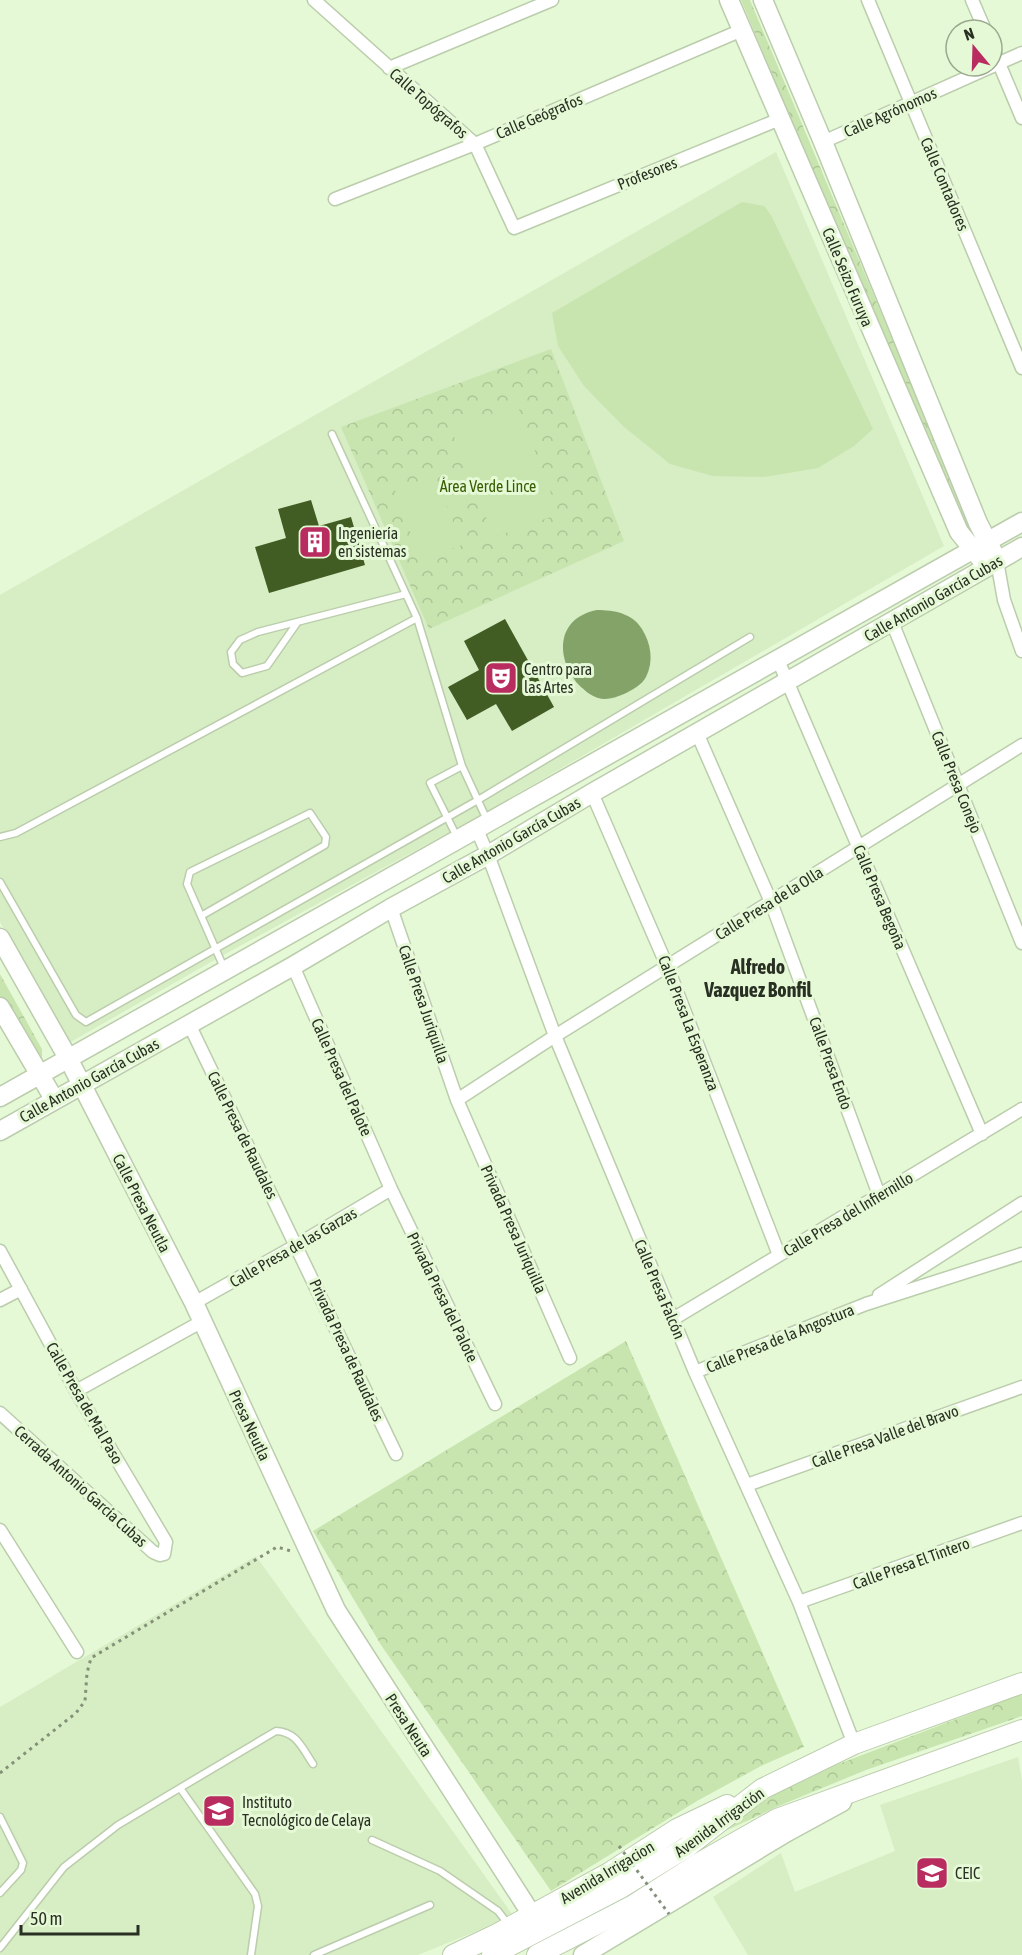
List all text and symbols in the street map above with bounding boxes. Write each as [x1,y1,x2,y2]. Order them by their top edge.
north arrow [944,18,1004,78]
text: N [962,24,977,44]
street label: Calle Topógrafos [386,64,472,143]
street label: Calle Agrónomos [841,83,940,141]
street label: Calle Geógrafos [493,90,586,143]
street label: Calle Contadores [917,135,973,234]
street label: Profesores [615,153,680,193]
street label: Calle Seizo Furuya [818,225,877,330]
park label: Área Verde Lince [440,477,536,495]
building icon: Ingeniería en sistemas [297,524,333,560]
place label: Ingeniería en sistemas [338,524,407,560]
street label: Calle Antonio García Cubas [861,551,1006,645]
theatre icon: Centro para las Artes [483,660,519,696]
place label: Centro para las Artes [524,660,592,696]
street label: Calle Presa Conejo [927,728,986,836]
street label: Calle Antonio García Cubas [439,793,584,887]
street label: Calle Presa Begoña [849,842,910,952]
street label: Calle Presa de la Olla [712,863,826,943]
street label: Calle Presa Juriquilla [394,943,453,1066]
street label: Calle Presa La Esperanza [654,953,723,1094]
district label: Alfredo Vazquez Bonfil [703,955,813,1001]
street label: Calle Presa Endo [806,1014,856,1112]
street label: Calle Presa del Palote [308,1015,376,1139]
street label: Calle Antonio García Cubas [16,1034,162,1126]
street label: Calle Presa de Raudales [204,1068,282,1202]
street label: Calle Presa Neutla [109,1151,175,1255]
street label: Privada Presa Juriquilla [477,1162,550,1296]
street label: Calle Presa del Infiernillo [780,1168,916,1260]
street label: Calle Presa de las Garzas [226,1203,360,1291]
street label: Privada Presa del Palote [404,1229,482,1365]
street label: Calle Presa Falcón [631,1237,689,1341]
street label: Privada Presa de Raudales [306,1276,388,1424]
street label: Calle Presa de la Angostura [703,1300,857,1377]
street label: Calle Presa de Mal Paso [43,1339,127,1467]
street label: Presa Neutla [226,1387,274,1463]
street label: Calle Presa Valle del Bravo [809,1401,961,1471]
street label: Cerrada Antonio García Cubas [11,1422,151,1551]
street label: Calle Presa El Tintero [850,1534,972,1592]
street label: Presa Neuta [382,1690,436,1760]
street label: Avenida Irrigación [671,1783,768,1861]
school or university icon: Instituto Tecnológico de Celaya [201,1793,237,1829]
place label: Instituto Tecnológico de Celaya [242,1793,371,1830]
street label: Avenida Irrigacion [557,1837,658,1908]
school or university icon: CEIC [914,1855,950,1891]
place label: CEIC [955,1864,980,1882]
scale bar [21,1898,138,1936]
text: 50 m [30,1908,62,1929]

